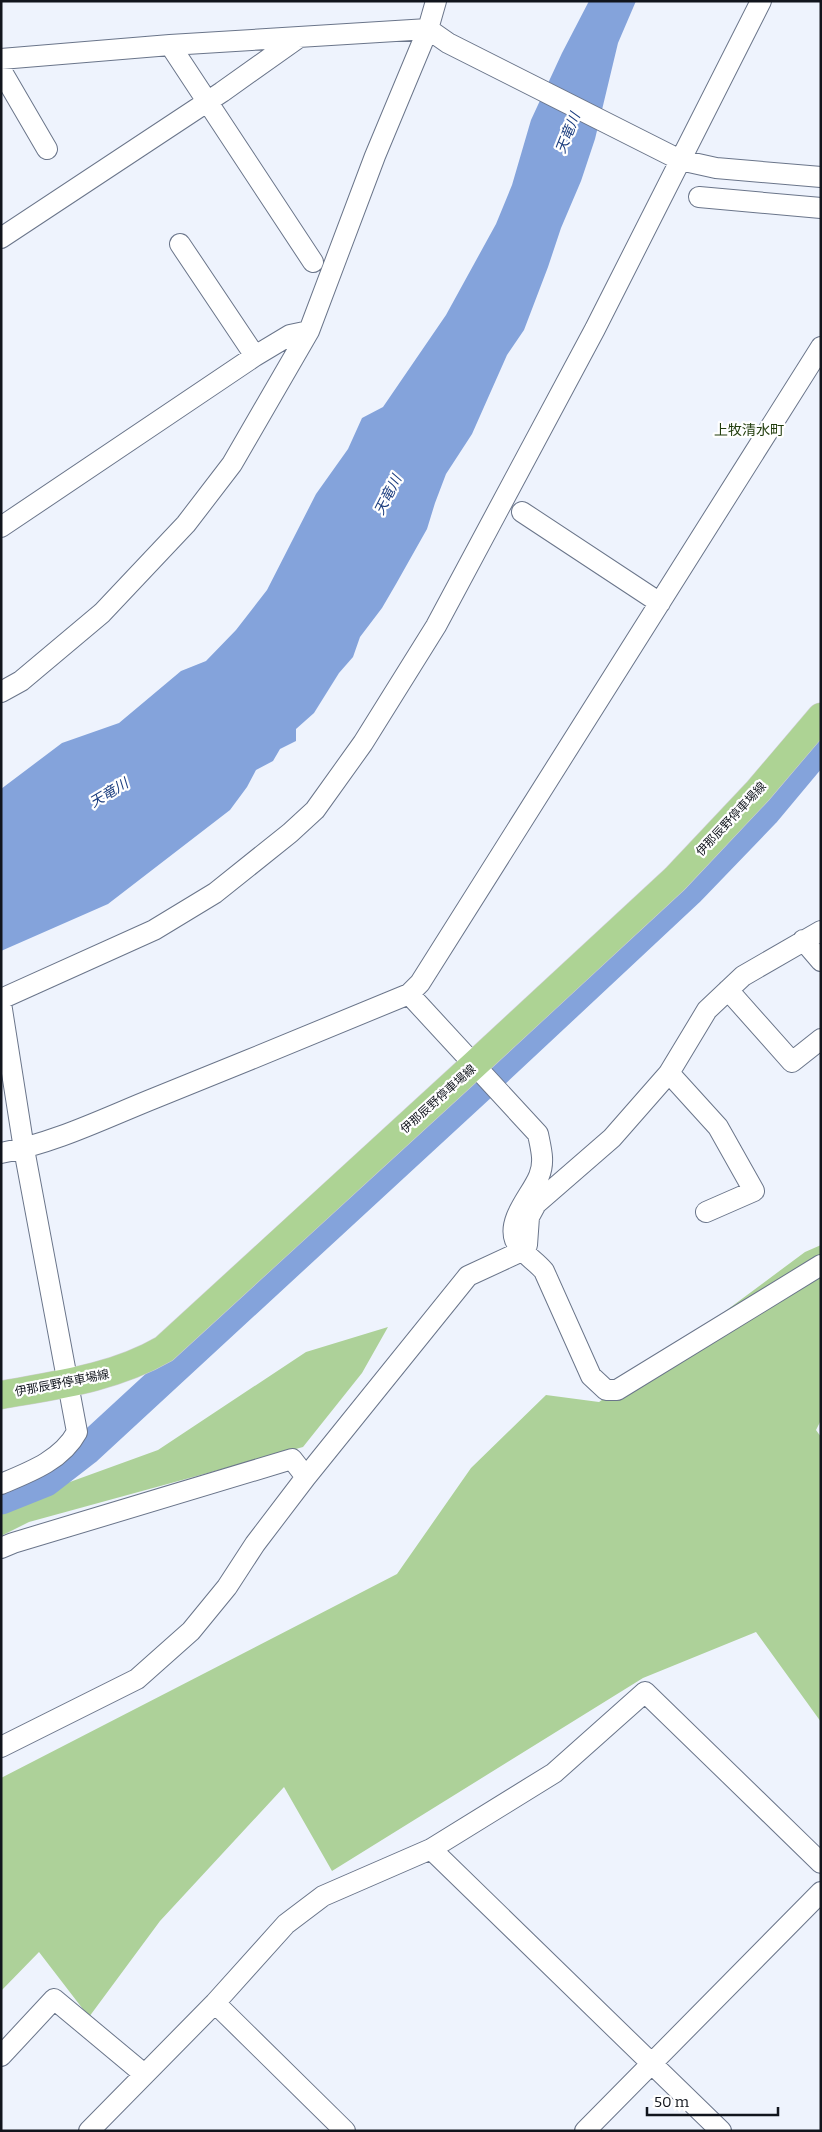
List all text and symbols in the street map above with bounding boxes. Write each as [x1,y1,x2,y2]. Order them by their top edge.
water label: 天竜川 [552,108,584,156]
district label: 上牧清水町 [714,422,784,439]
water label: 天竜川 [371,471,406,518]
water label: 天竜川 [87,774,133,811]
street label: 伊那辰野停車場線 [693,779,769,859]
street label: 伊那辰野停車場線 [398,1062,478,1136]
street label: 伊那辰野停車場線 [14,1367,110,1399]
scale bar [647,2084,778,2116]
text: 50 m [654,2093,690,2111]

